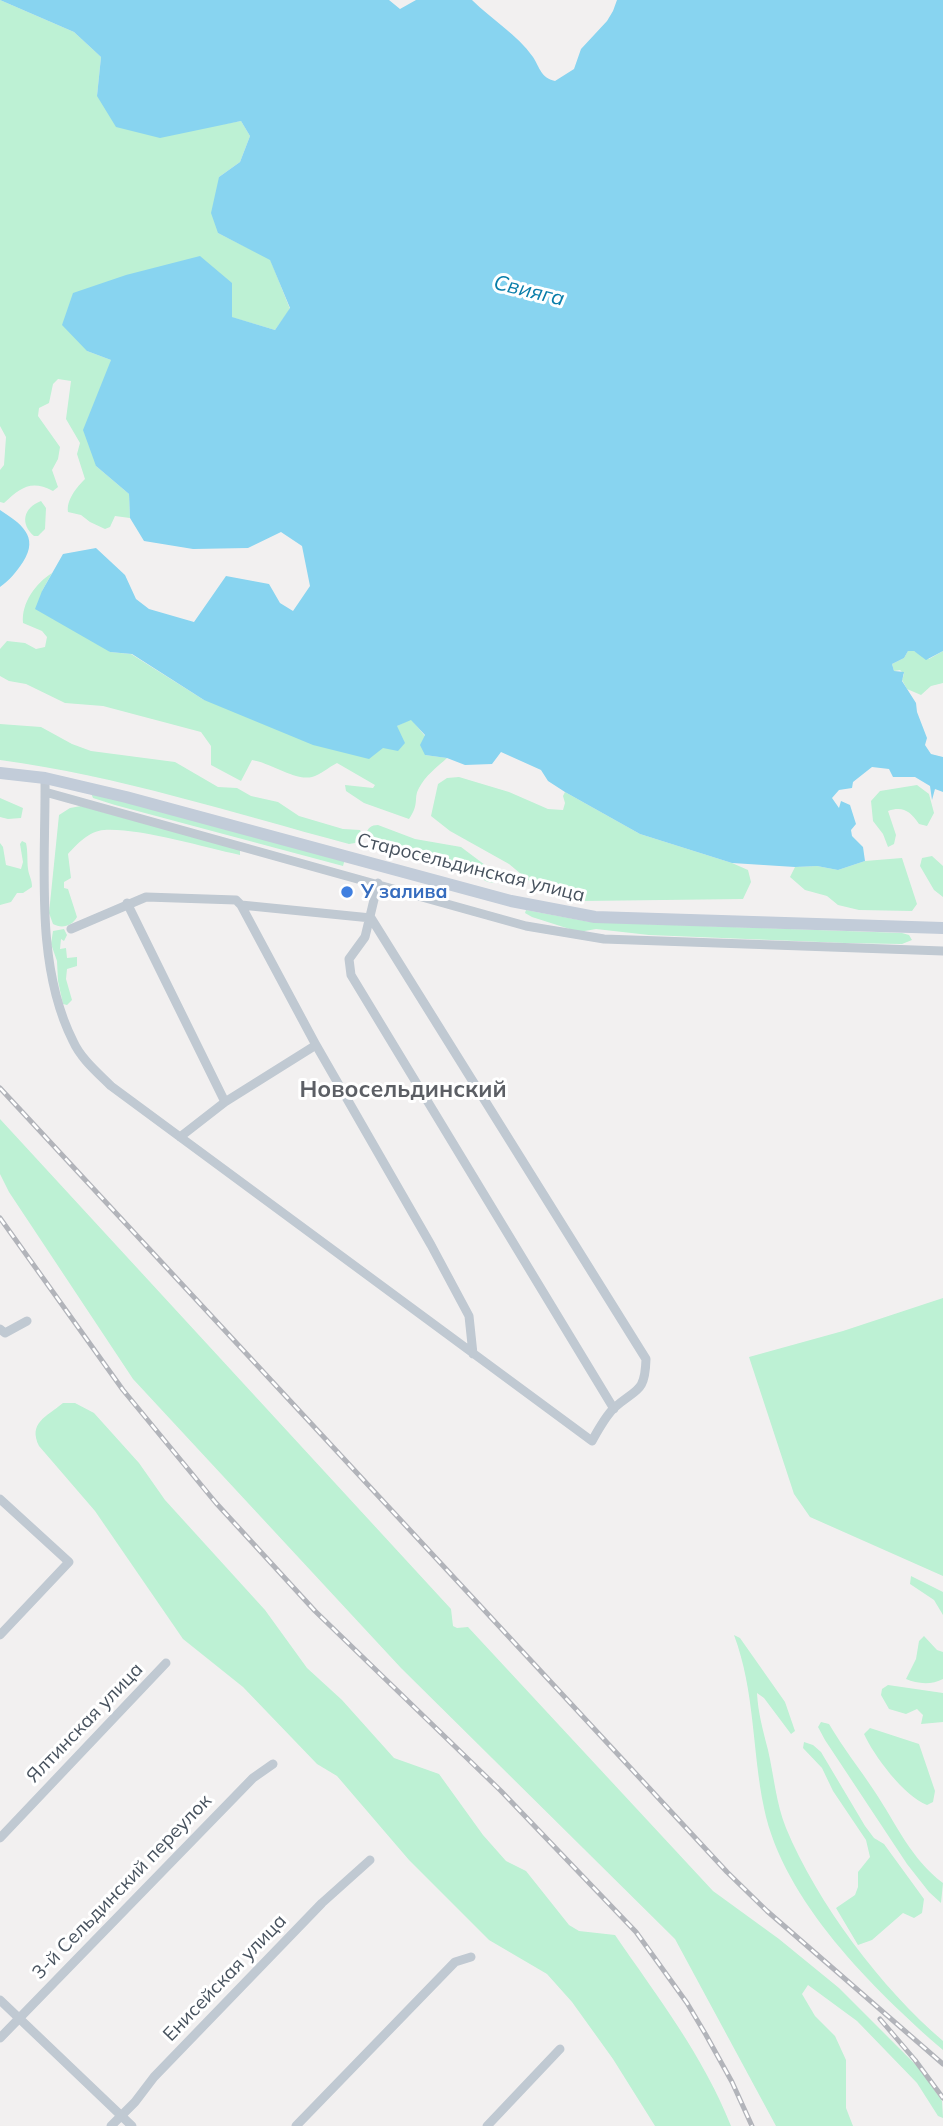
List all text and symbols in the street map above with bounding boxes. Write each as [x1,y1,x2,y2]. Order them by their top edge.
water label: Свияга [491,270,567,312]
street label: Старосельдинская улица [355,829,587,907]
place label: У залива [361,881,448,903]
marker: У залива [339,884,355,900]
district label: Новосельдинский [299,1076,507,1104]
street label: Ялтинская улица [22,1658,148,1788]
street label: 3-й Сельдинский переулок [28,1790,216,1984]
street label: Енисейская улица [159,1910,291,2046]

